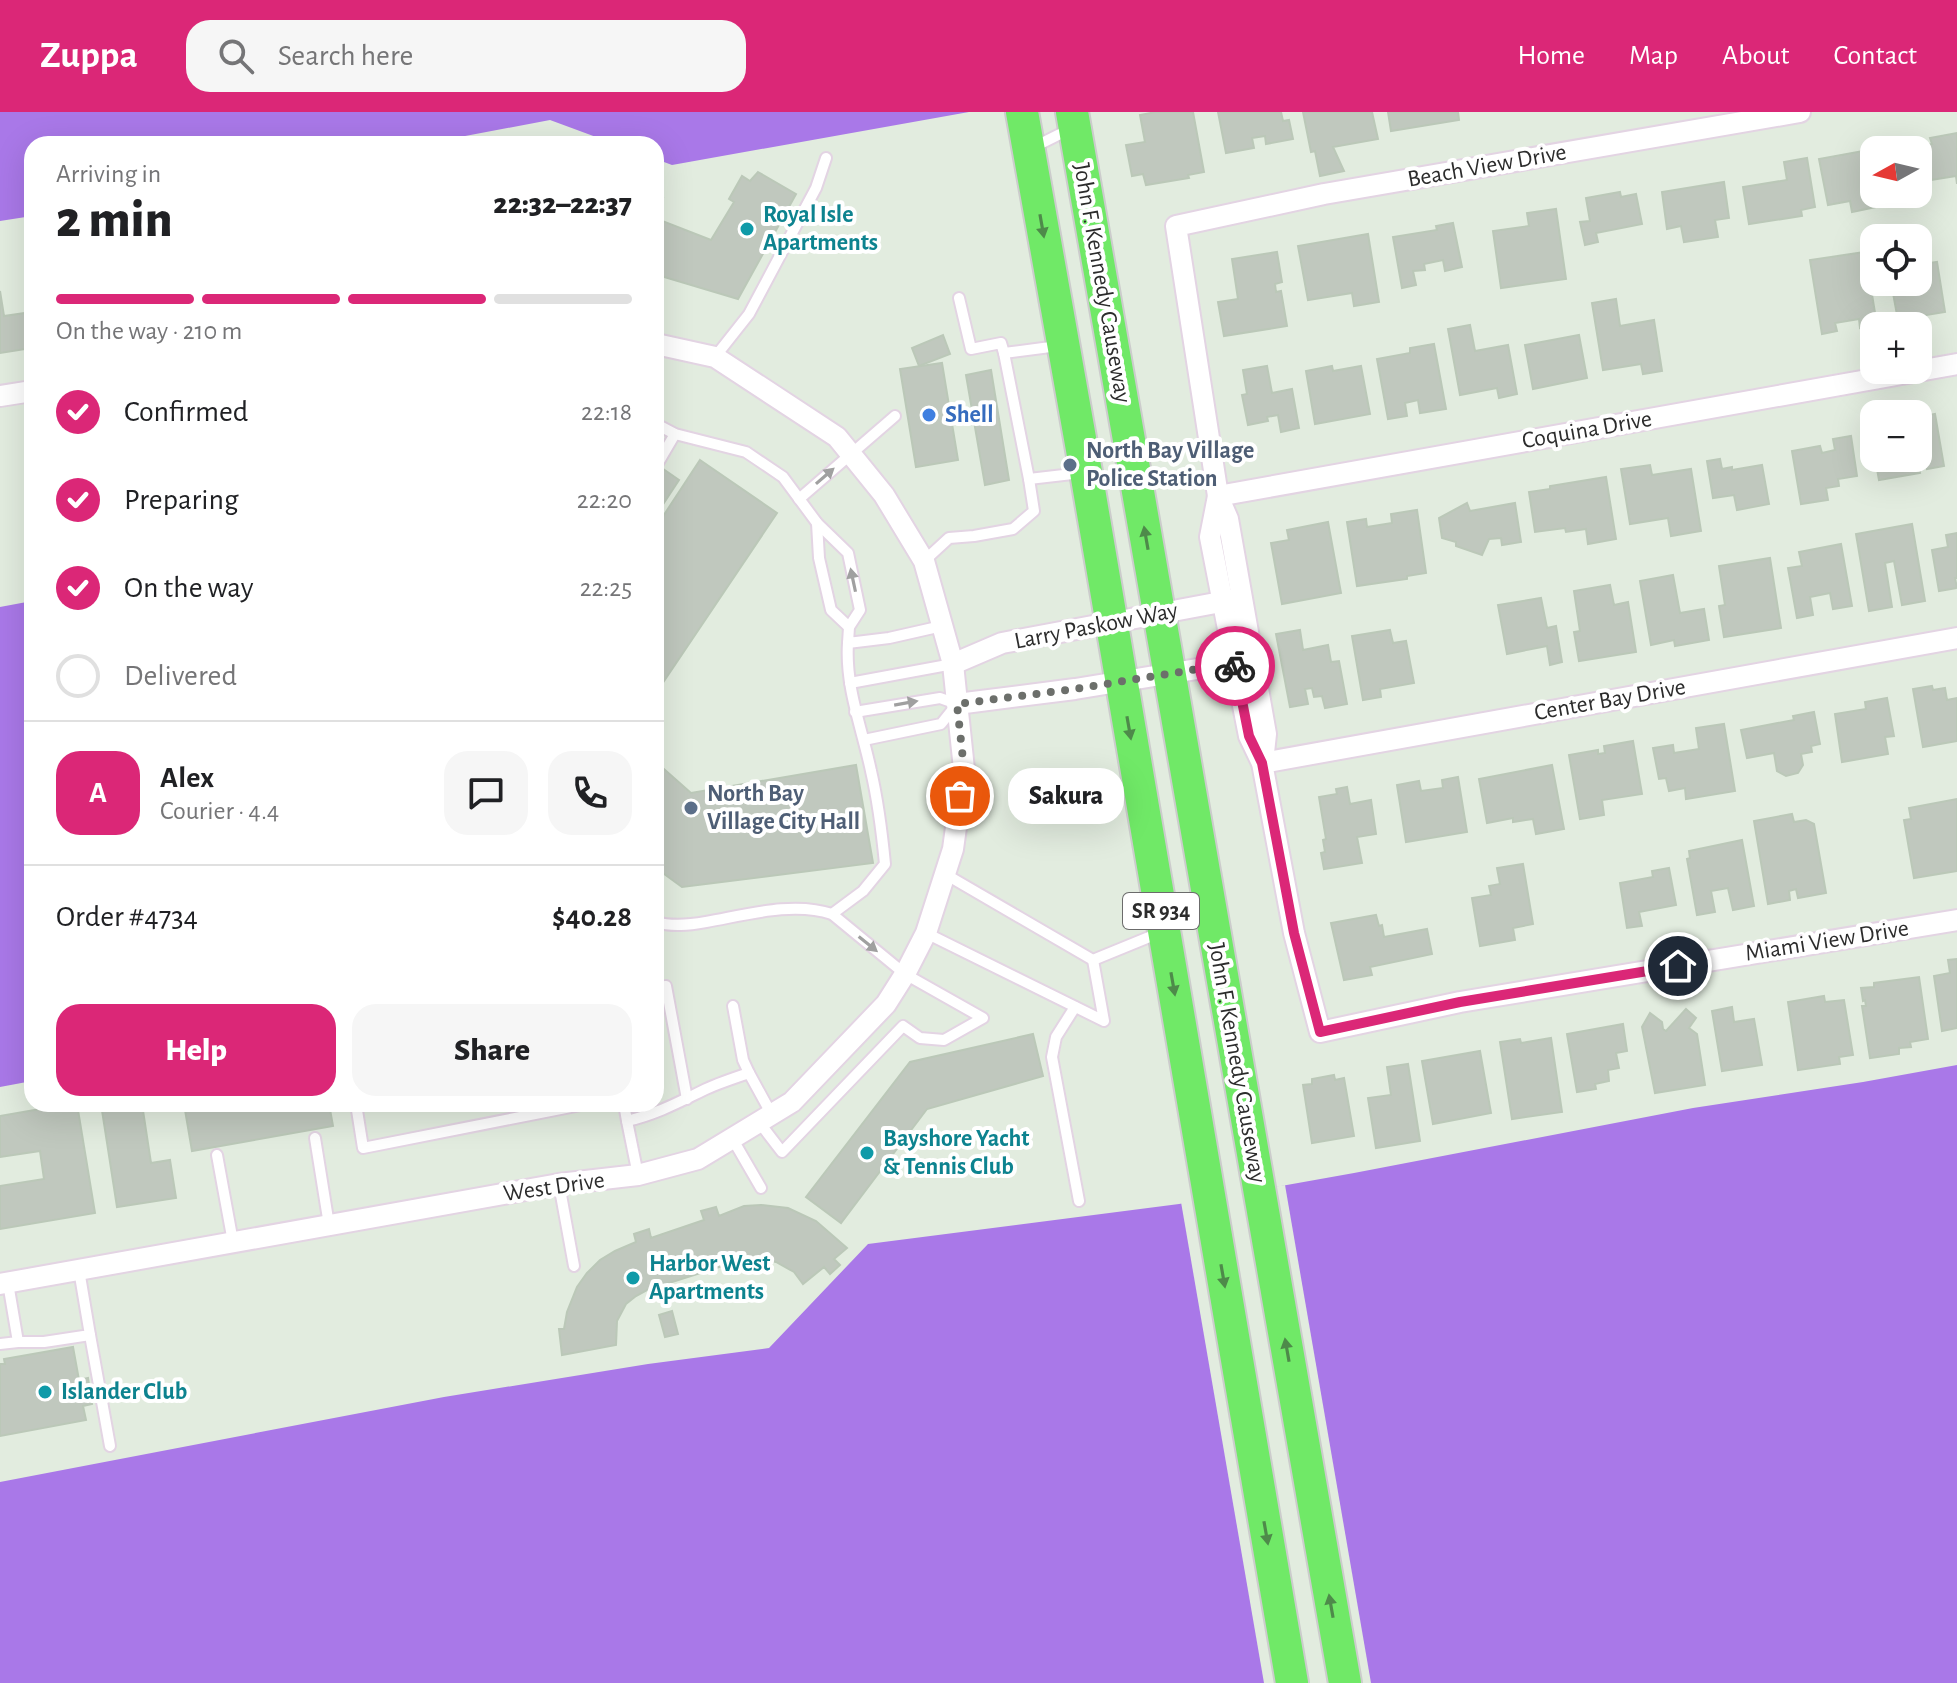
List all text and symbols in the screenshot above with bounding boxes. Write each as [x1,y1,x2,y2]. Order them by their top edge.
search box [186,20,746,92]
icon: search [214,34,258,78]
text: Zuppa [40,37,138,75]
text: Search here [278,41,413,71]
text: Home [1518,42,1585,70]
text: Map [1629,42,1678,70]
text: About [1722,42,1790,70]
text: Contact [1834,42,1917,70]
north arrow [1860,136,1932,208]
map controls [1860,136,1932,472]
street label: Beach View Drive [1406,140,1568,192]
text: Arriving in [56,161,161,187]
street label: John F. Kennedy Causeway [1069,161,1135,405]
text: 22:32–22:37 [493,189,632,219]
text: 2 min [56,194,172,246]
place label: Royal Isle Apartments [763,203,878,255]
one-way arrow [1037,214,1049,239]
marker: Royal Isle Apartments [738,220,756,238]
button: locate [1860,224,1932,296]
button: + [1860,312,1932,384]
text: On the way · 210 m [56,318,242,344]
icon: check [56,390,100,434]
text: Confirmed [124,397,248,427]
text: 22:18 [581,399,632,425]
button: − [1860,400,1932,472]
place label: Shell [945,403,993,427]
marker: Shell [920,406,938,424]
street label: Coquina Drive [1520,407,1654,453]
place label: North Bay Village Police Station [1086,439,1254,491]
marker: North Bay Village Police Station [1061,456,1079,474]
one-way arrow [816,468,835,486]
icon: check [56,478,100,522]
text: Preparing [124,485,239,515]
text: 22:20 [577,487,632,513]
one-way arrow [1139,525,1151,550]
icon: check [56,566,100,610]
one-way arrow [847,568,859,593]
text: On the way [124,573,253,603]
text: 22:25 [580,575,632,601]
street label: Larry Paskow Way [1012,598,1180,654]
courier [1195,626,1275,706]
icon: bike [1213,644,1257,688]
text: Delivered [124,661,237,691]
street label: Center Bay Drive [1532,675,1688,725]
one-way arrow [894,696,919,709]
one-way arrow [1124,715,1136,740]
button: chat [444,751,528,835]
button: phone [548,751,632,835]
pin [926,762,994,830]
text: Alex [160,763,214,793]
callout: Sakura [1008,768,1124,824]
icon: bag [938,774,982,818]
text: A [89,778,107,808]
place label: North Bay Village City Hall [707,782,860,834]
text: Sakura [1029,783,1103,809]
text: Courier · 4.4 [160,798,279,824]
marker: North Bay Village City Hall [682,799,700,817]
road number: SR 934 [1123,893,1199,929]
text: Order #4734 [56,902,198,932]
text: $40.28 [552,902,632,932]
street label: Miami View Drive [1744,916,1910,966]
pin [1644,932,1712,1000]
one-way arrow [858,935,878,952]
street label: John F. Kennedy Causeway [1204,941,1270,1185]
icon: home [1656,944,1700,988]
one-way arrow [1167,972,1180,997]
button: Help [56,1004,336,1096]
button: Share [352,1004,632,1096]
place label: Bayshore Yacht & Tennis Club [883,1127,1029,1179]
marker: Bayshore Yacht & Tennis Club [858,1144,876,1162]
street label: West Drive [502,1168,606,1206]
place label: Harbor West Apartments [649,1252,770,1304]
one-way arrow [1217,1264,1229,1289]
marker: Harbor West Apartments [624,1269,642,1287]
one-way arrow [1280,1337,1292,1362]
place label: Islander Club [61,1380,187,1404]
marker: Islander Club [36,1383,54,1401]
one-way arrow [1261,1520,1273,1545]
one-way arrow [1325,1593,1337,1618]

